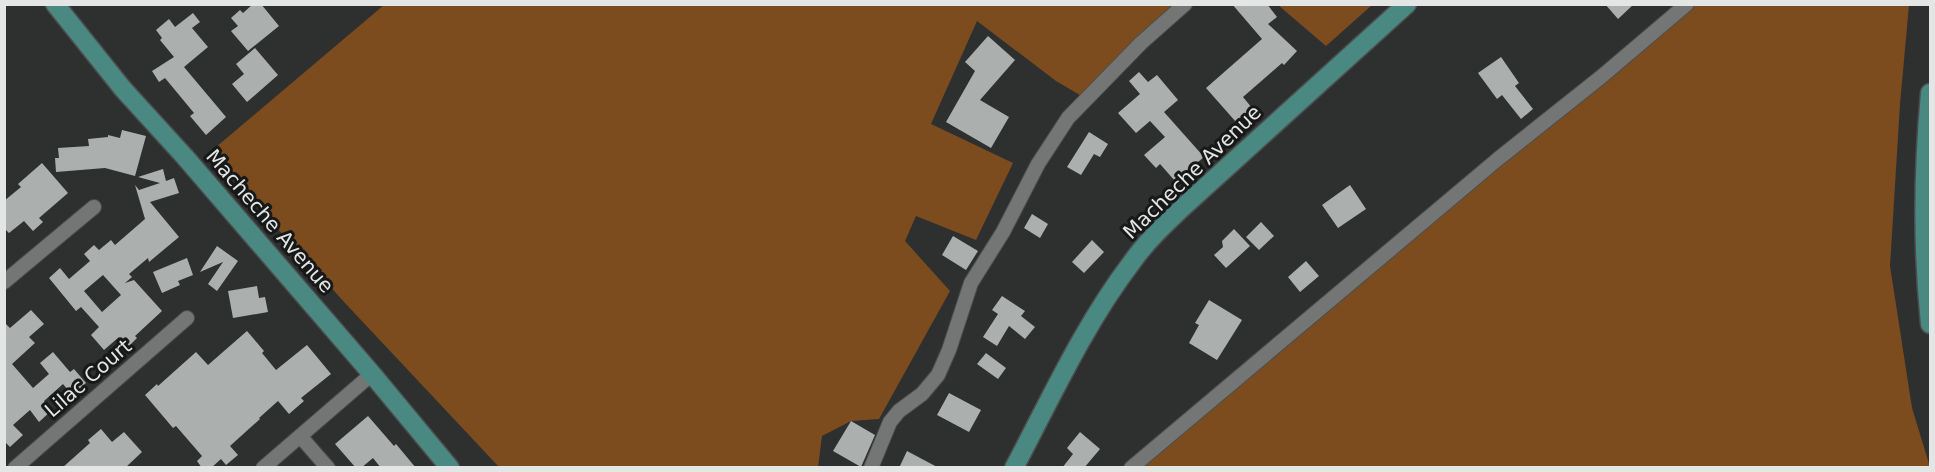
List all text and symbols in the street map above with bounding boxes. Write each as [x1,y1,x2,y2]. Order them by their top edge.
street label: Macheche Avenue [1118,100,1266,244]
street label: Macheche Avenue [201,144,339,298]
street label: Lilac Court [40,334,136,422]

